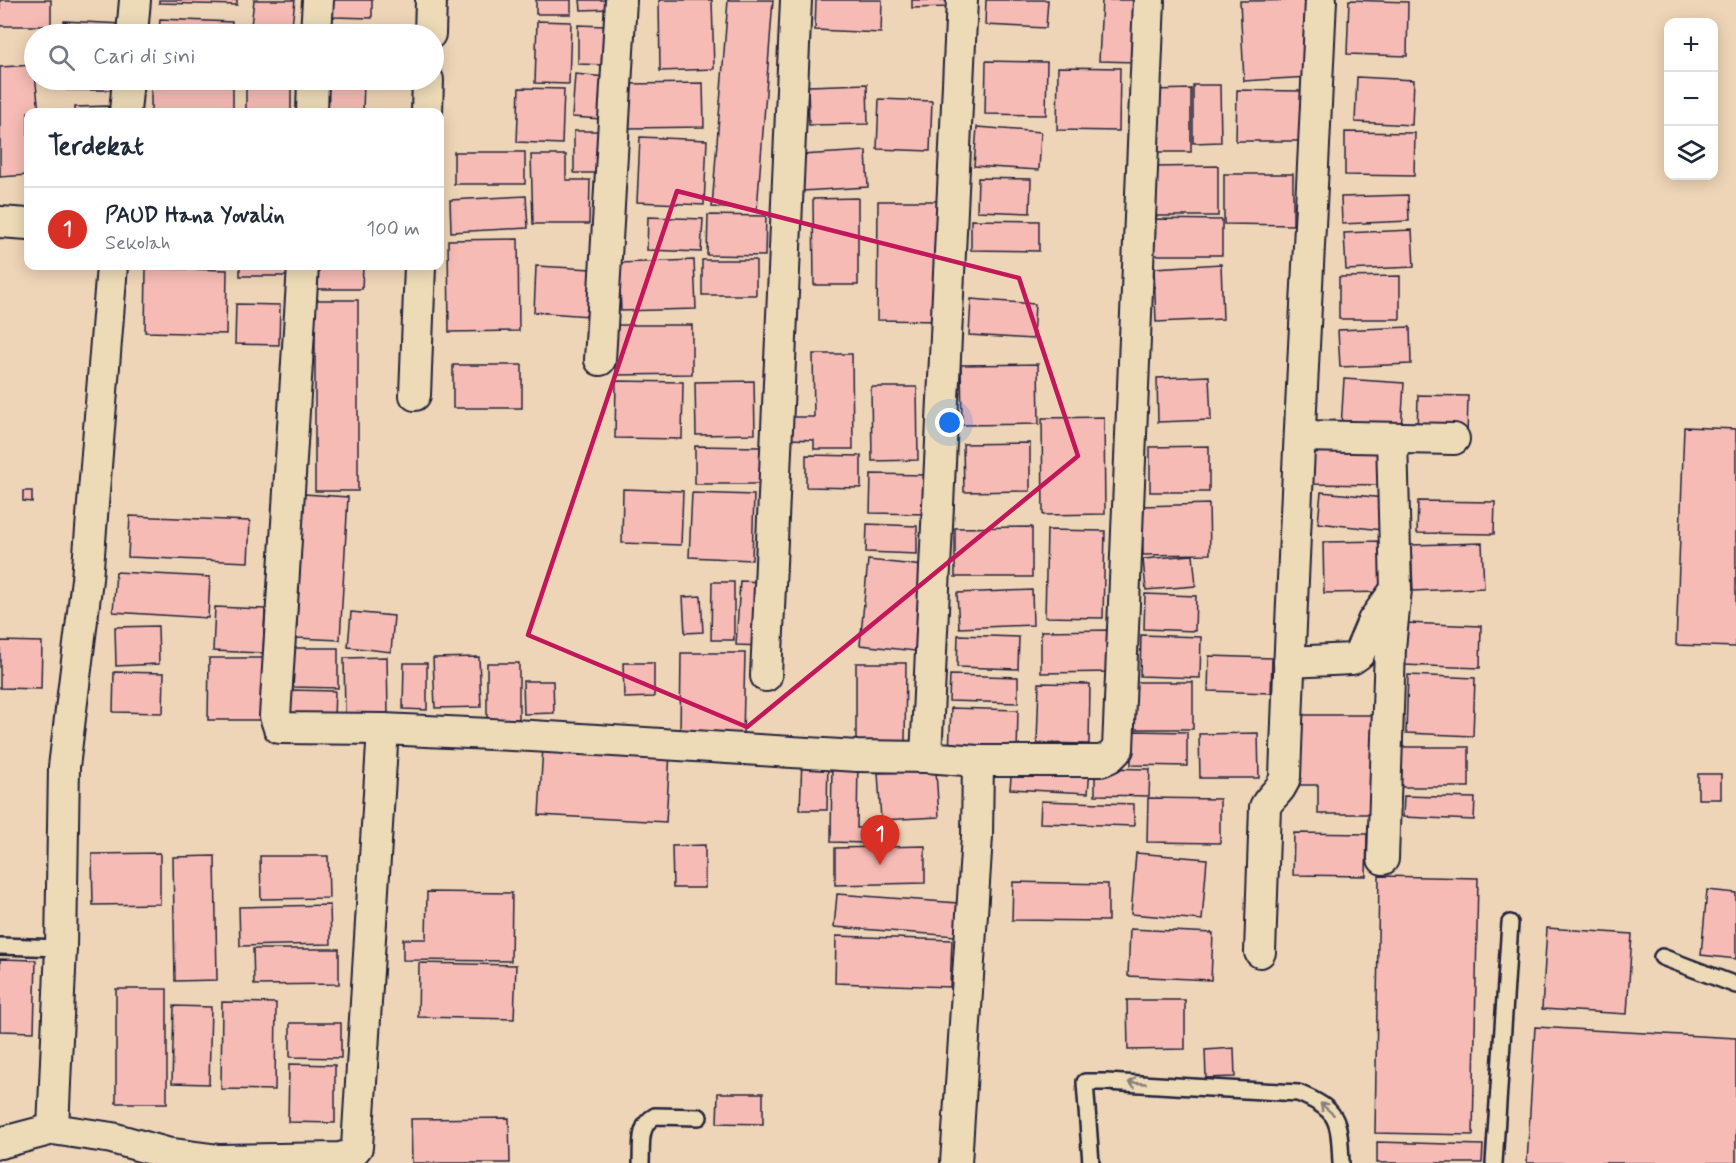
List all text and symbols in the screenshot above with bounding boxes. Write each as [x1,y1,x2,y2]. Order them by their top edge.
map controls [1664,18,1718,180]
button: + [1664,18,1718,72]
search box [24,24,444,90]
icon: search [45,41,78,74]
text: Cari di sini [93,43,195,71]
button: − [1664,72,1718,126]
button: layers [1664,126,1718,180]
text: Terdekat [48,130,144,164]
text: PAUD Hana Yovalin [105,202,285,230]
text: 1 [63,216,72,243]
text: 100 m [366,216,420,243]
text: Sekolah [105,230,171,257]
your location [935,408,964,437]
pin: 1 [860,816,900,865]
one-way arrow [1127,1078,1147,1089]
one-way arrow [1320,1102,1335,1116]

